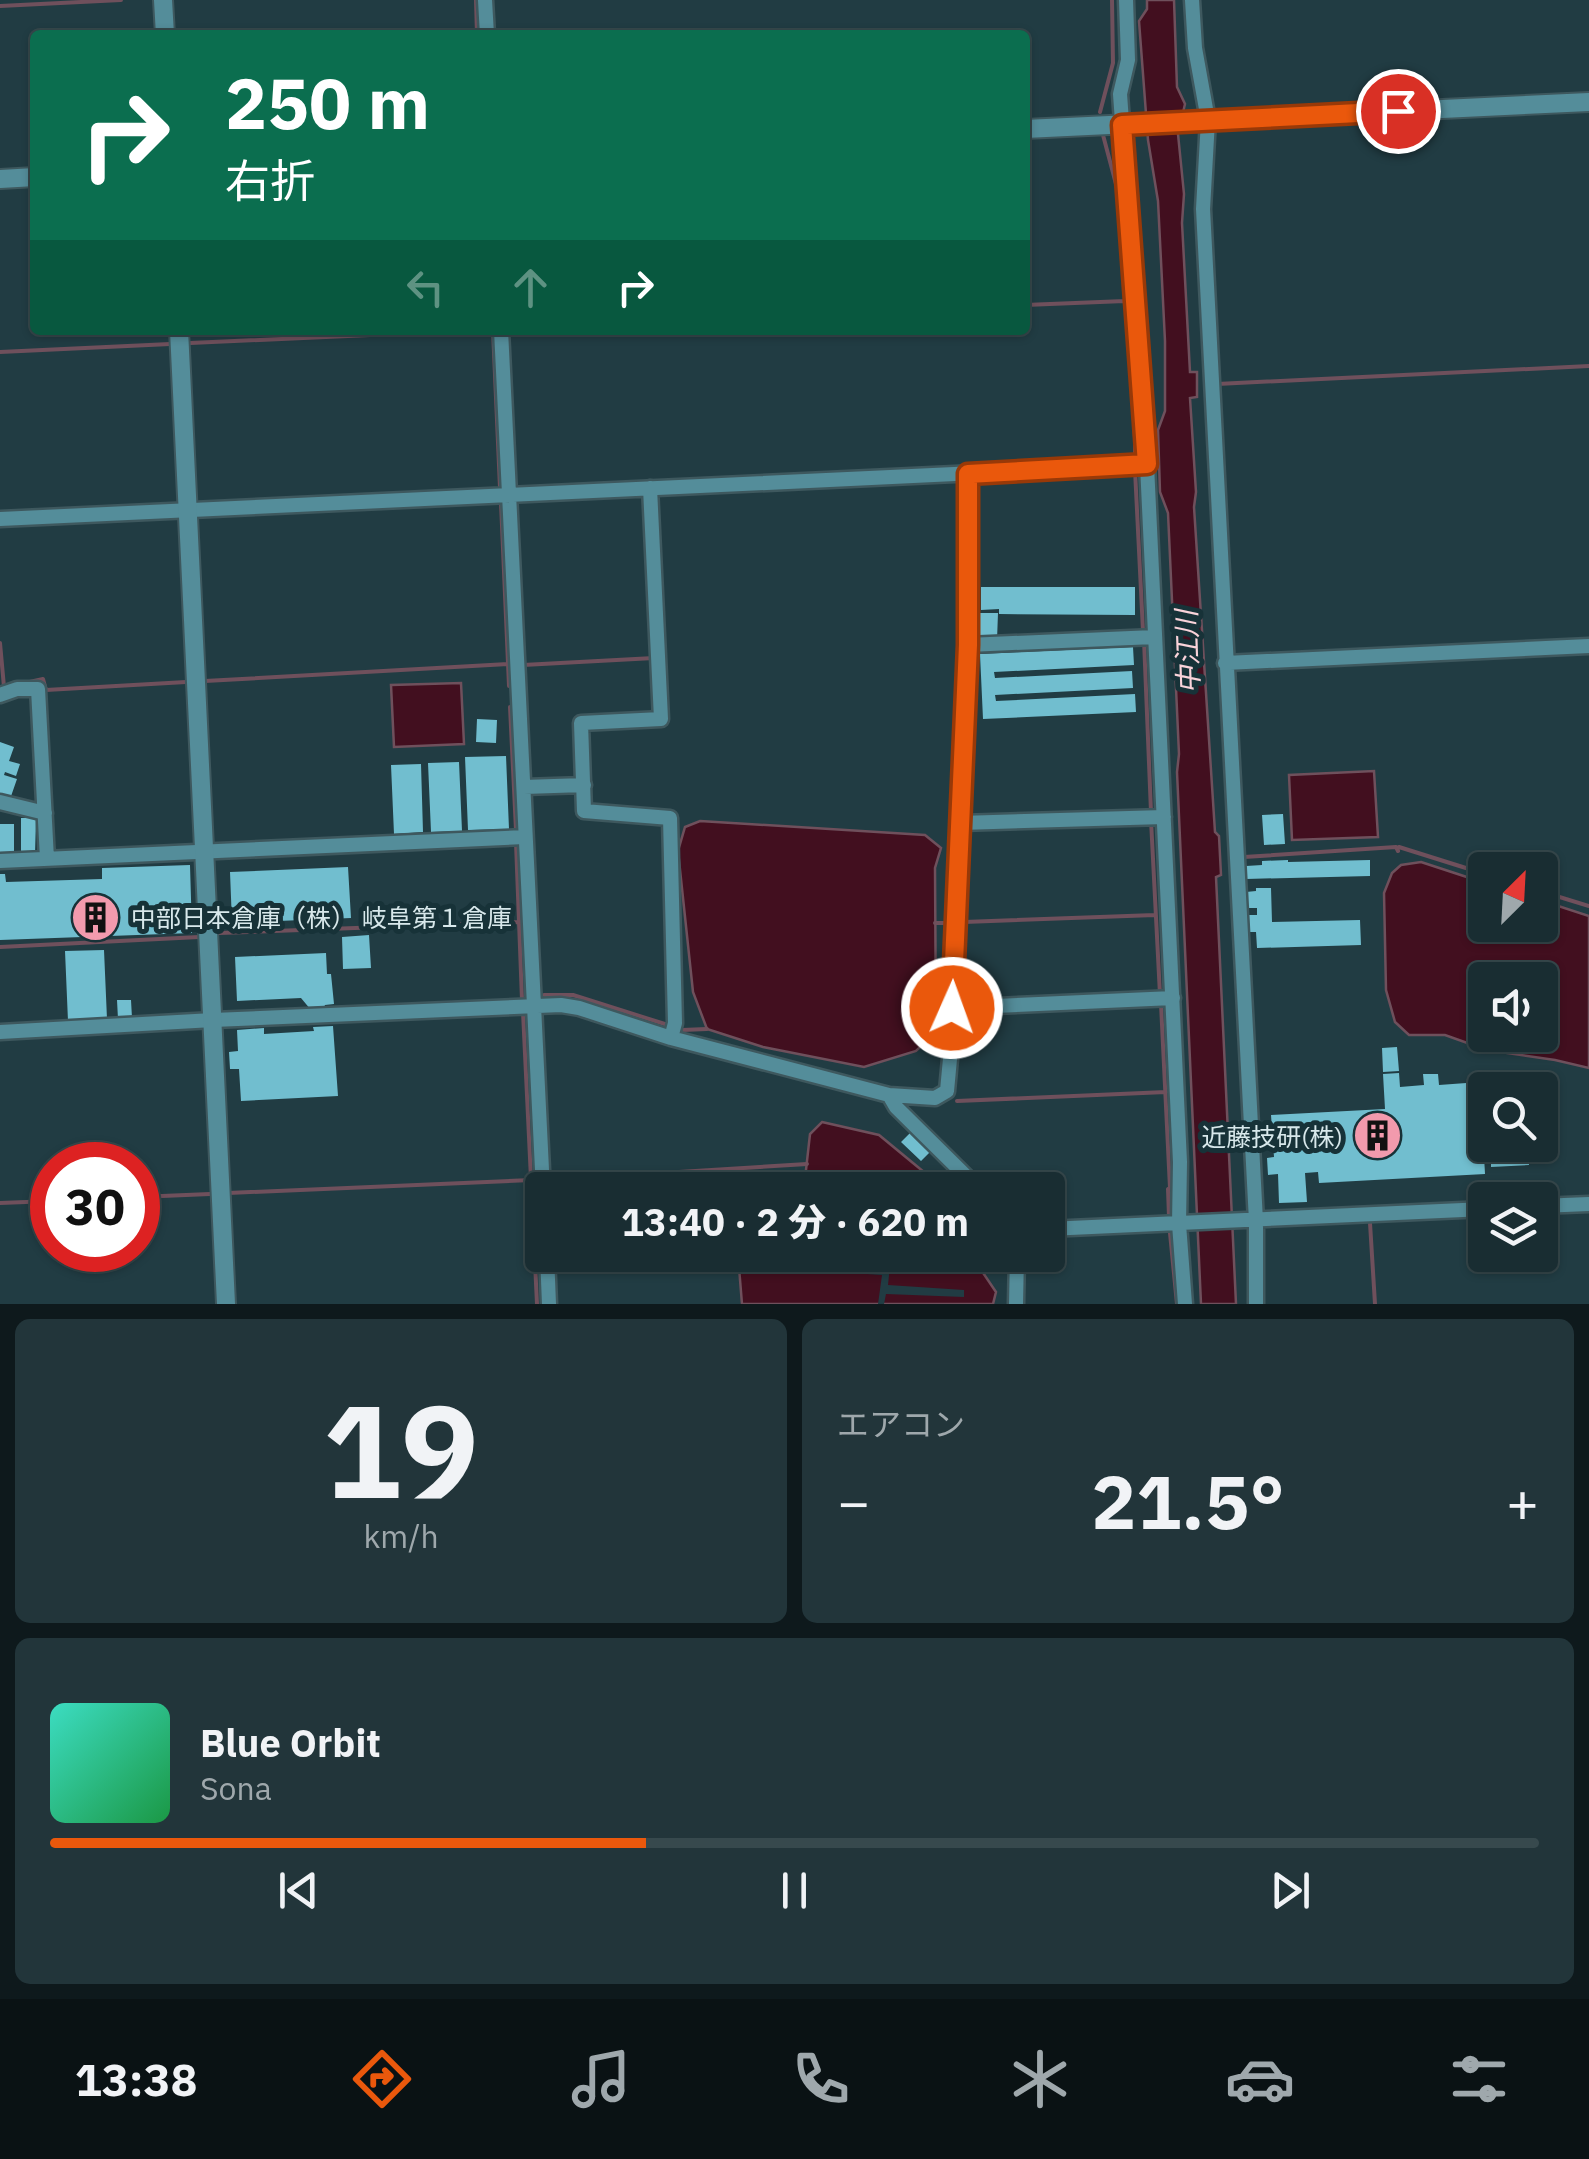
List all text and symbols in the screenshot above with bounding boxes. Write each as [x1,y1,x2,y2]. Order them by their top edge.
text: 250 m [225,57,430,148]
pin [1356,69,1441,154]
icon: right [60,70,190,200]
icon: arrive [1371,84,1426,139]
text: 右折 [225,151,315,209]
icon: left [398,260,453,315]
icon: ahead [503,260,558,315]
icon: right [608,260,663,315]
water label: 中江川 [1167,606,1207,695]
north arrow [1468,852,1558,942]
map controls [1468,852,1558,1272]
building icon: 中部日本倉庫（株） 岐阜第１倉庫 [70,891,122,943]
place label: 中部日本倉庫（株） 岐阜第１倉庫 [131,901,512,934]
position arrow [900,956,1004,1060]
button: sound [1468,962,1558,1052]
button: search [1468,1072,1558,1162]
building icon: 近藤技研(株) [1352,1110,1404,1162]
place label: 近藤技研(株) [1201,1120,1343,1153]
speed limit sign: 30 [30,1142,160,1272]
button: layers [1468,1182,1558,1272]
text: 13:40 · 2 分 · 620 m [621,1197,969,1246]
text: 19 [323,1365,479,1534]
text: エアコン [837,1403,965,1445]
text: 21.5° [1091,1452,1285,1550]
text: − [837,1466,870,1537]
text: + [1506,1466,1539,1537]
text: km/h [363,1515,439,1557]
text: Blue Orbit [200,1718,381,1767]
text: Sona [200,1767,272,1809]
icon: previous [271,1863,326,1918]
icon: pause [767,1863,822,1918]
icon: next [1263,1863,1318,1918]
icon: directions [347,2044,417,2114]
icon: music [566,2044,636,2114]
icon: phone [786,2044,856,2114]
icon: climate [1005,2044,1075,2114]
icon: car [1225,2044,1295,2114]
icon: filters [1444,2044,1514,2114]
text: 13:38 [75,2050,198,2108]

